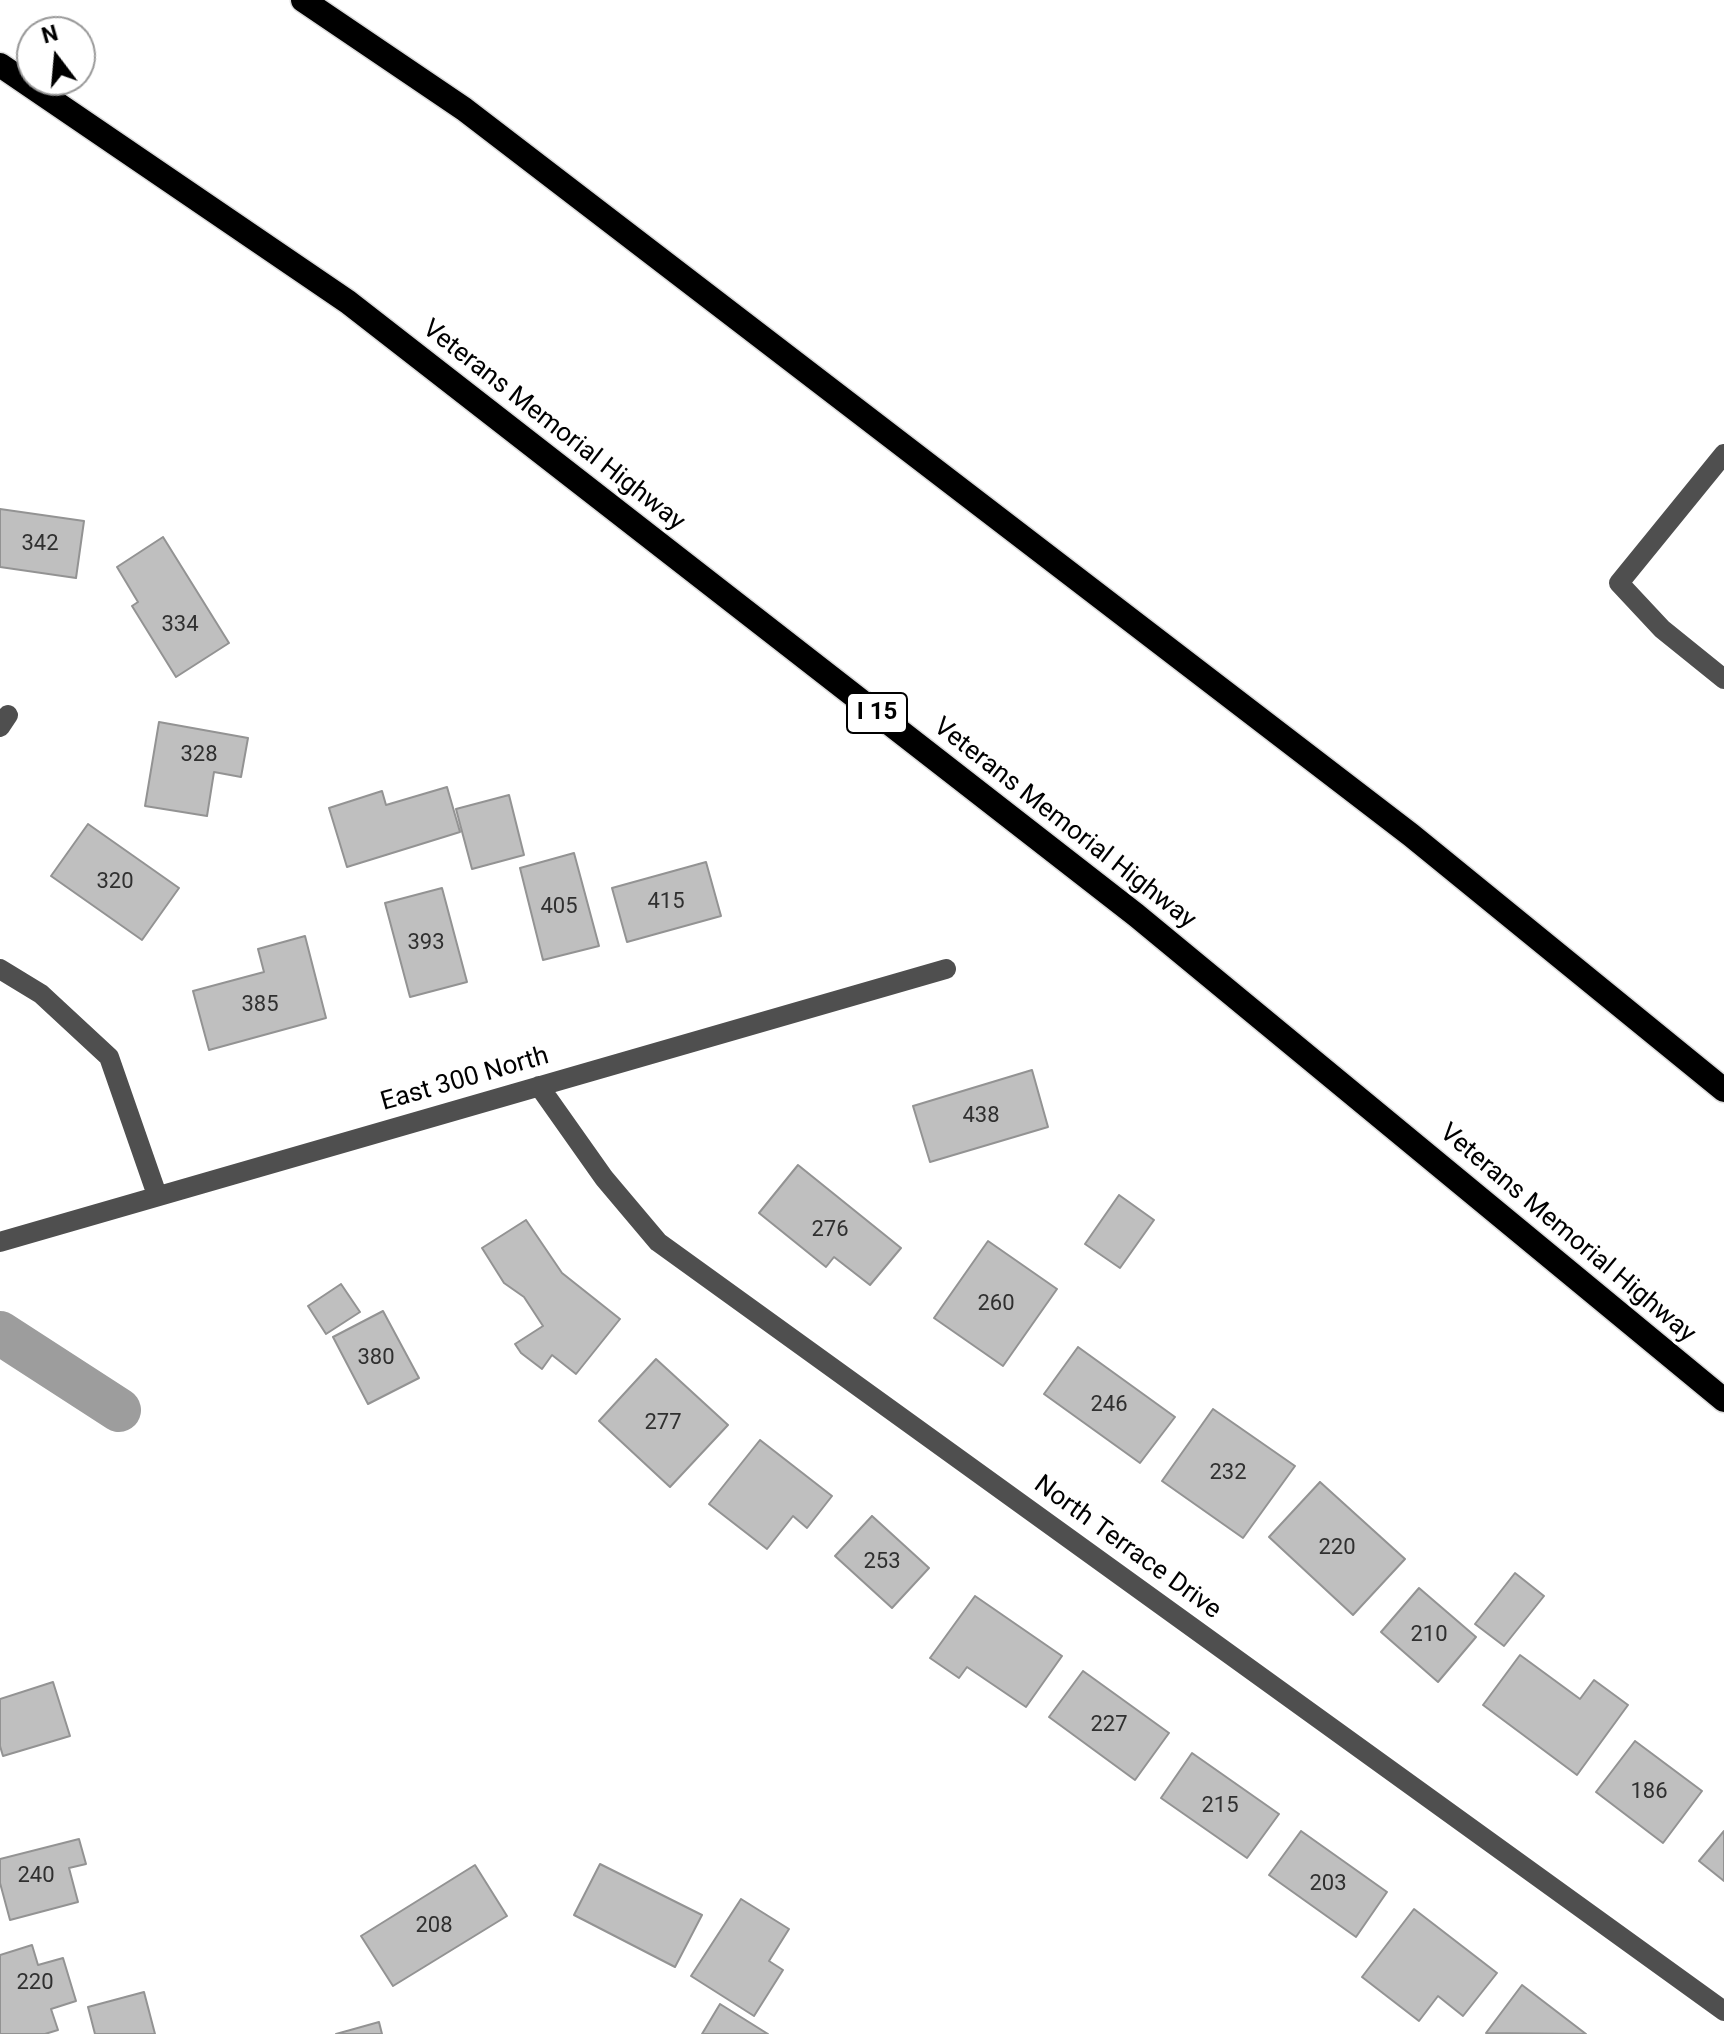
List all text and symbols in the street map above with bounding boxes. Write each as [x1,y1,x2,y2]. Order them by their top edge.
north arrow [16,16,96,96]
text: N [39,20,61,49]
street label: Veterans Memorial Highway [416,314,690,538]
house number: 342 [21,531,59,557]
house number: 334 [161,612,199,638]
road number: I 15 [847,693,907,733]
street label: Veterans Memorial Highway [927,712,1201,936]
house number: 328 [180,742,218,768]
house number: 320 [96,869,134,895]
house number: 415 [647,889,685,915]
house number: 405 [540,894,578,920]
house number: 393 [407,930,445,956]
house number: 385 [241,992,279,1018]
street label: East 300 North [377,1041,553,1119]
house number: 438 [962,1103,1000,1129]
street label: Veterans Memorial Highway [1433,1118,1701,1350]
house number: 276 [811,1217,849,1243]
house number: 260 [977,1291,1015,1317]
house number: 380 [357,1345,395,1371]
house number: 246 [1090,1392,1128,1418]
house number: 277 [644,1410,682,1436]
house number: 232 [1209,1460,1247,1486]
street label: North Terrace Drive [1027,1470,1227,1626]
house number: 220 [1318,1535,1356,1561]
house number: 253 [863,1549,901,1575]
house number: 210 [1410,1622,1448,1648]
house number: 227 [1090,1712,1128,1738]
house number: 186 [1630,1779,1668,1805]
house number: 215 [1201,1793,1239,1819]
house number: 240 [17,1863,55,1889]
house number: 203 [1309,1871,1347,1897]
house number: 208 [415,1913,453,1939]
house number: 220 [16,1970,54,1996]

